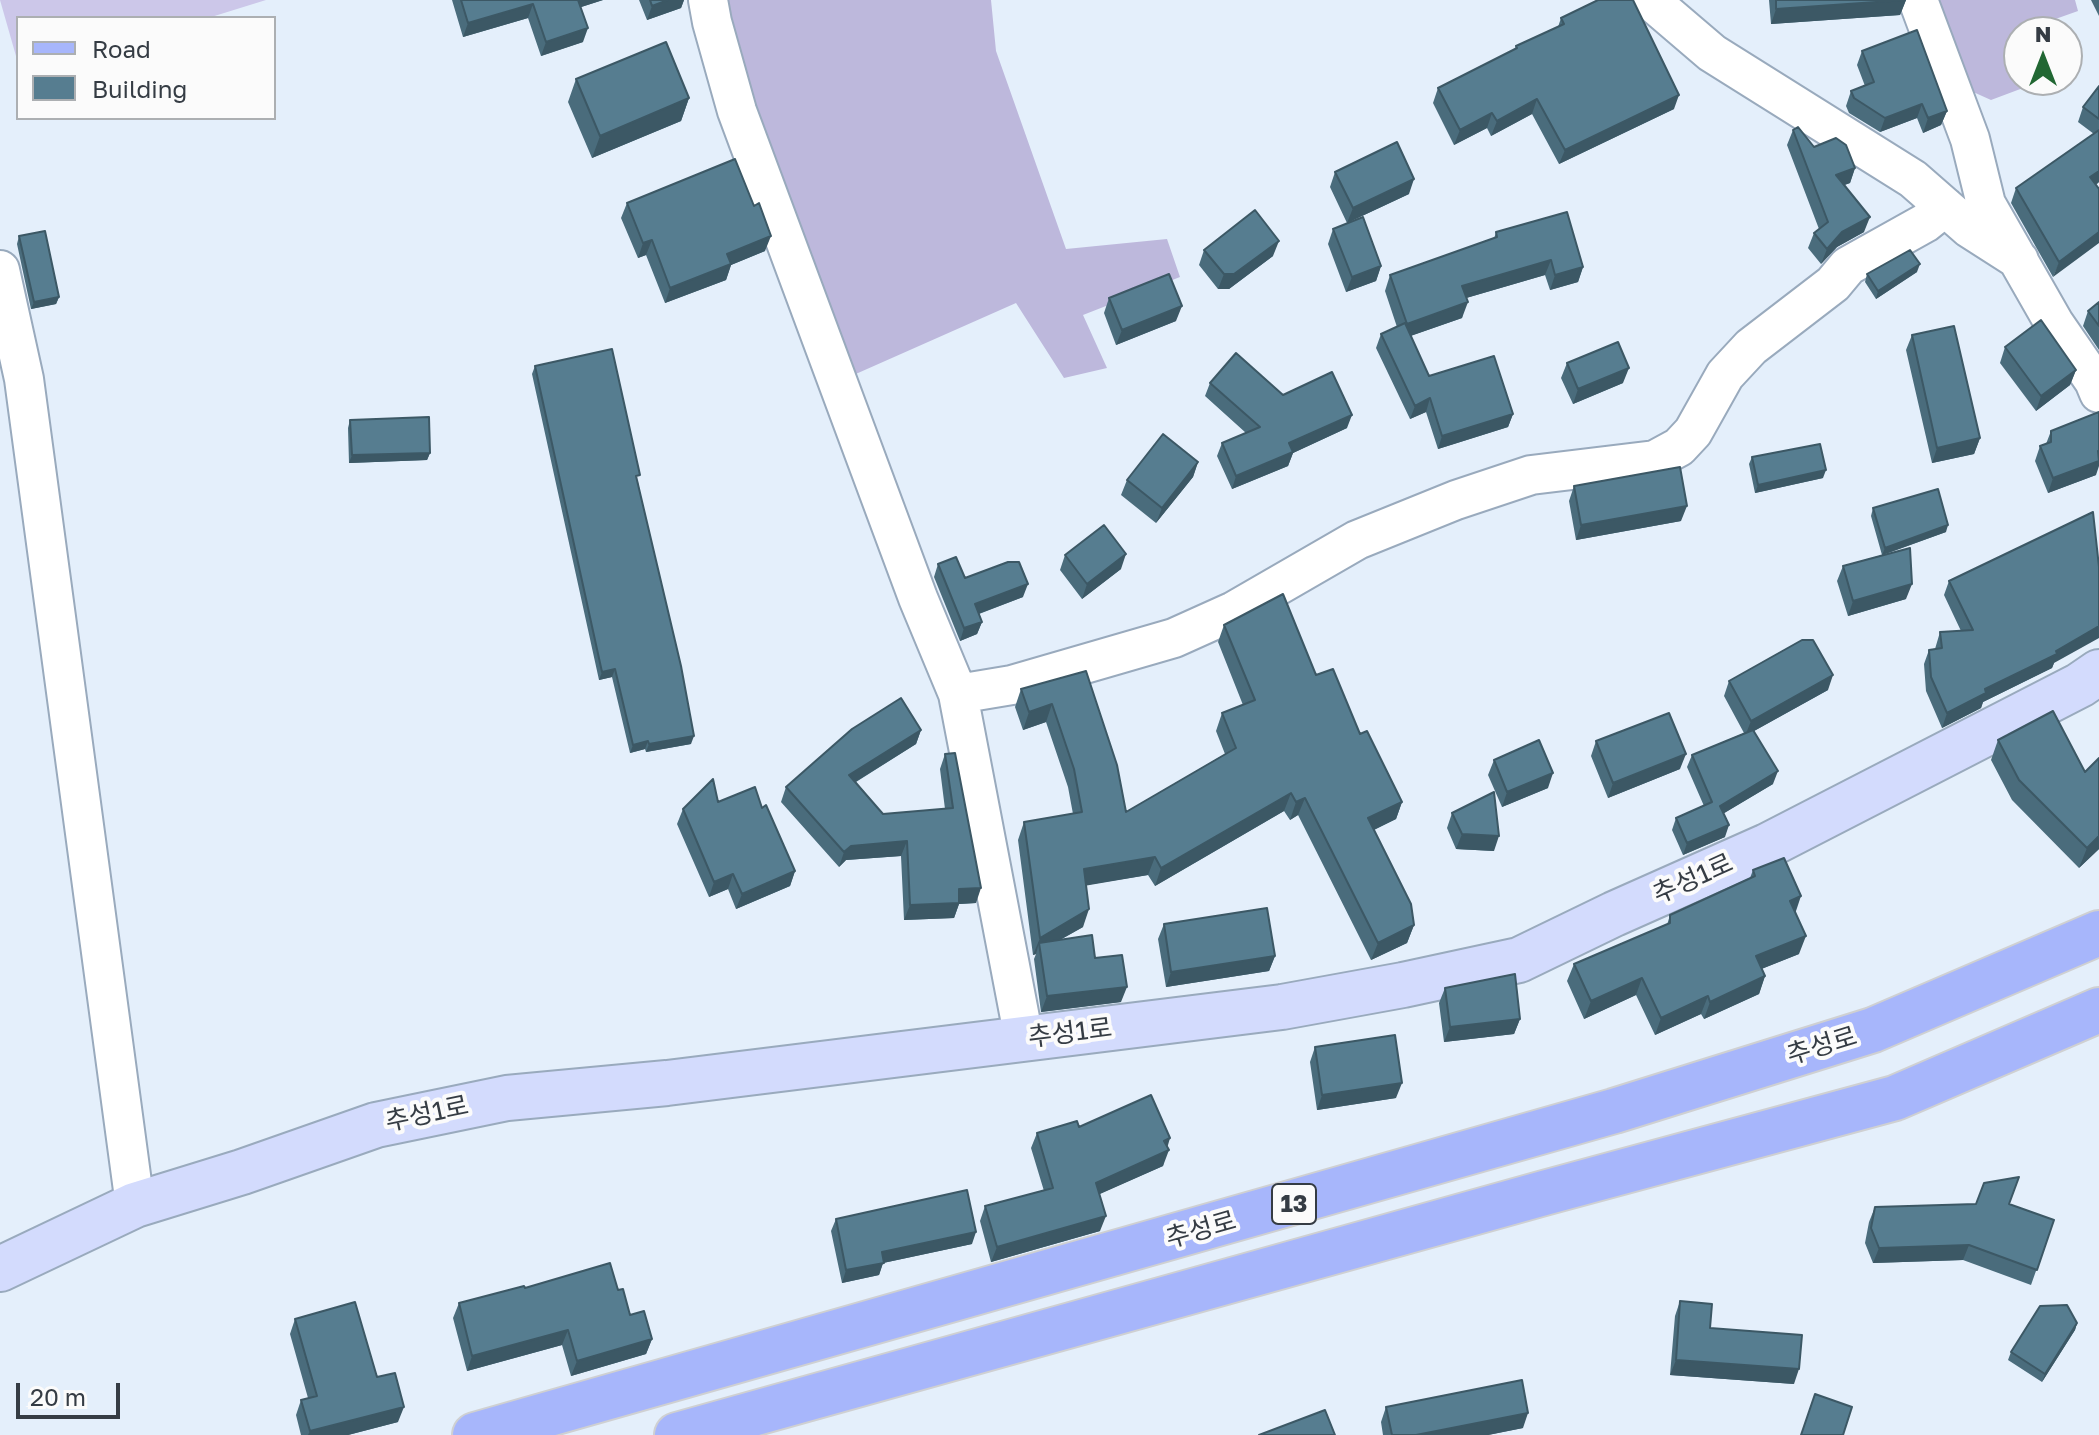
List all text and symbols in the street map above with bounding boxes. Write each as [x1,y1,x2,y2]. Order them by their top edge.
legend [16,16,276,120]
north arrow [2003,16,2083,96]
text: N [2035,20,2051,47]
text: Road [92,34,151,63]
text: Building [92,74,187,103]
street label: 추성1로 [1648,848,1738,910]
street label: 추성1로 [1026,1012,1114,1054]
street label: 추성로 [1783,1021,1861,1071]
street label: 추성1로 [382,1090,472,1138]
road number: 13 [1272,1184,1316,1224]
street label: 추성로 [1162,1205,1240,1255]
scale bar [20,1367,124,1417]
text: 20 m [30,1382,86,1411]

